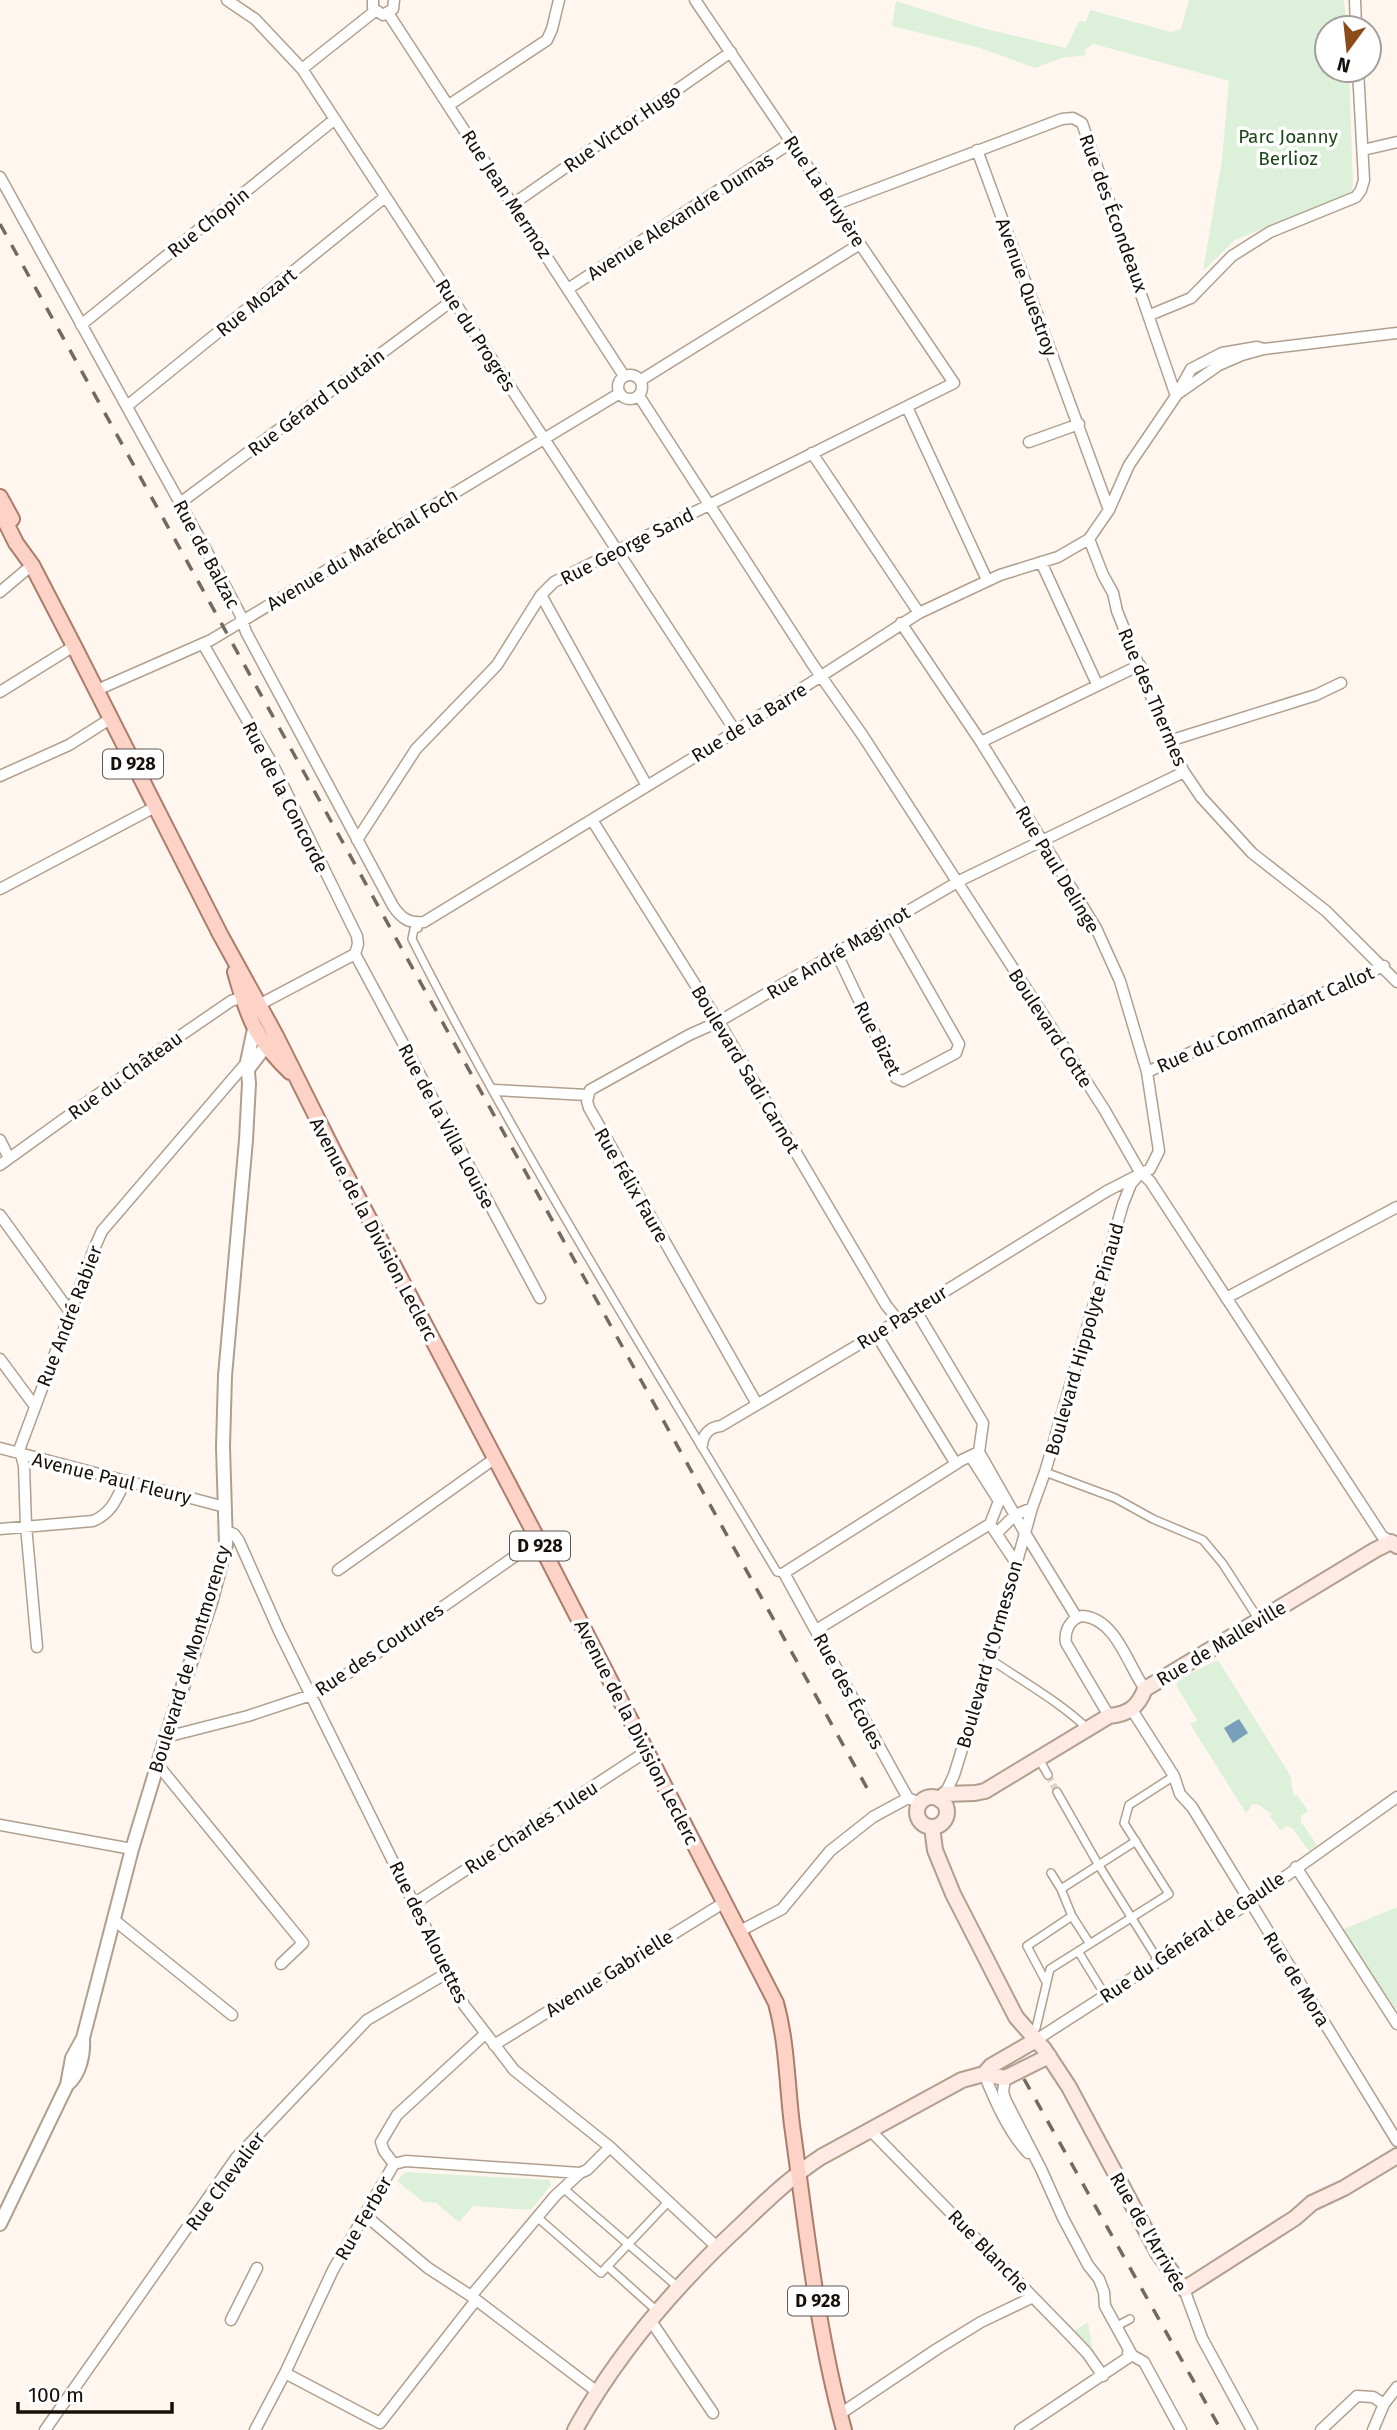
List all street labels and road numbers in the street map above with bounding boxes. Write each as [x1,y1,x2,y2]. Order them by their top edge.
street label: Rue Victor Hugo [559,80,685,177]
street label: Rue Jean Mermoz [457,126,557,263]
street label: Rue La Bruyère [779,131,870,251]
street label: Rue des Écondeaux [1074,131,1153,296]
street label: Avenue Alexandre Dumas [583,148,778,285]
street label: Rue Chopin [163,182,254,262]
street label: Avenue Questroy [991,215,1062,360]
street label: Rue Mozart [212,263,301,342]
street label: Rue du Progrès [431,275,521,396]
street label: Rue Gérard Toutain [244,344,389,461]
street label: Avenue du Maréchal Foch [263,483,462,616]
street label: Rue de Balzac [168,496,245,612]
street label: Rue George Sand [557,503,698,590]
street label: Rue des Thermes [1113,625,1192,770]
street label: Rue de la Barre [687,678,811,767]
street label: Rue de la Concorde [238,718,334,877]
road number: D 928 [103,750,163,778]
street label: Rue Paul Delinge [1010,801,1105,937]
street label: Rue André Maginot [763,901,914,1004]
street label: Rue du Commandant Callot [1153,961,1377,1078]
street label: Boulevard Cotte [1004,964,1098,1092]
street label: Boulevard Sadi Carnot [686,981,805,1157]
street label: Rue Bizet [849,997,906,1079]
street label: Rue du Château [64,1026,187,1125]
street label: Rue de la Villa Louise [393,1040,500,1213]
street label: Avenue de la Division Leclerc [305,1114,442,1345]
street label: Rue Félix Faure [589,1124,674,1247]
street label: Boulevard Hippolyte Pinaud [1040,1220,1129,1458]
street label: Rue André Rabier [32,1242,107,1390]
street label: Rue Pasteur [853,1280,952,1354]
street label: Avenue Paul Fleury [30,1448,194,1509]
road number: D 928 [510,1532,570,1560]
street label: Boulevard de Montmorency [144,1542,235,1776]
street label: Boulevard d'Ormesson [952,1558,1027,1751]
street label: Rue de Malleville [1152,1596,1290,1691]
street label: Rue des Coutures [311,1598,448,1701]
street label: Avenue de la Division Leclerc [570,1616,703,1849]
street label: Rue des Écoles [808,1629,889,1753]
street label: Rue Charles Tuleu [460,1776,602,1879]
street label: Rue des Alouettes [384,1857,473,2007]
street label: Rue du Général de Gaulle [1095,1867,1289,2008]
street label: Avenue Gabrielle [541,1925,677,2022]
street label: Rue de Mora [1258,1928,1335,2031]
street label: Rue Chevalier [181,2127,270,2235]
street label: Rue de l'Arrivée [1105,2168,1192,2296]
street label: Rue Ferber [330,2172,397,2264]
street label: Rue Blanche [943,2205,1034,2298]
road number: D 928 [788,2286,848,2316]

